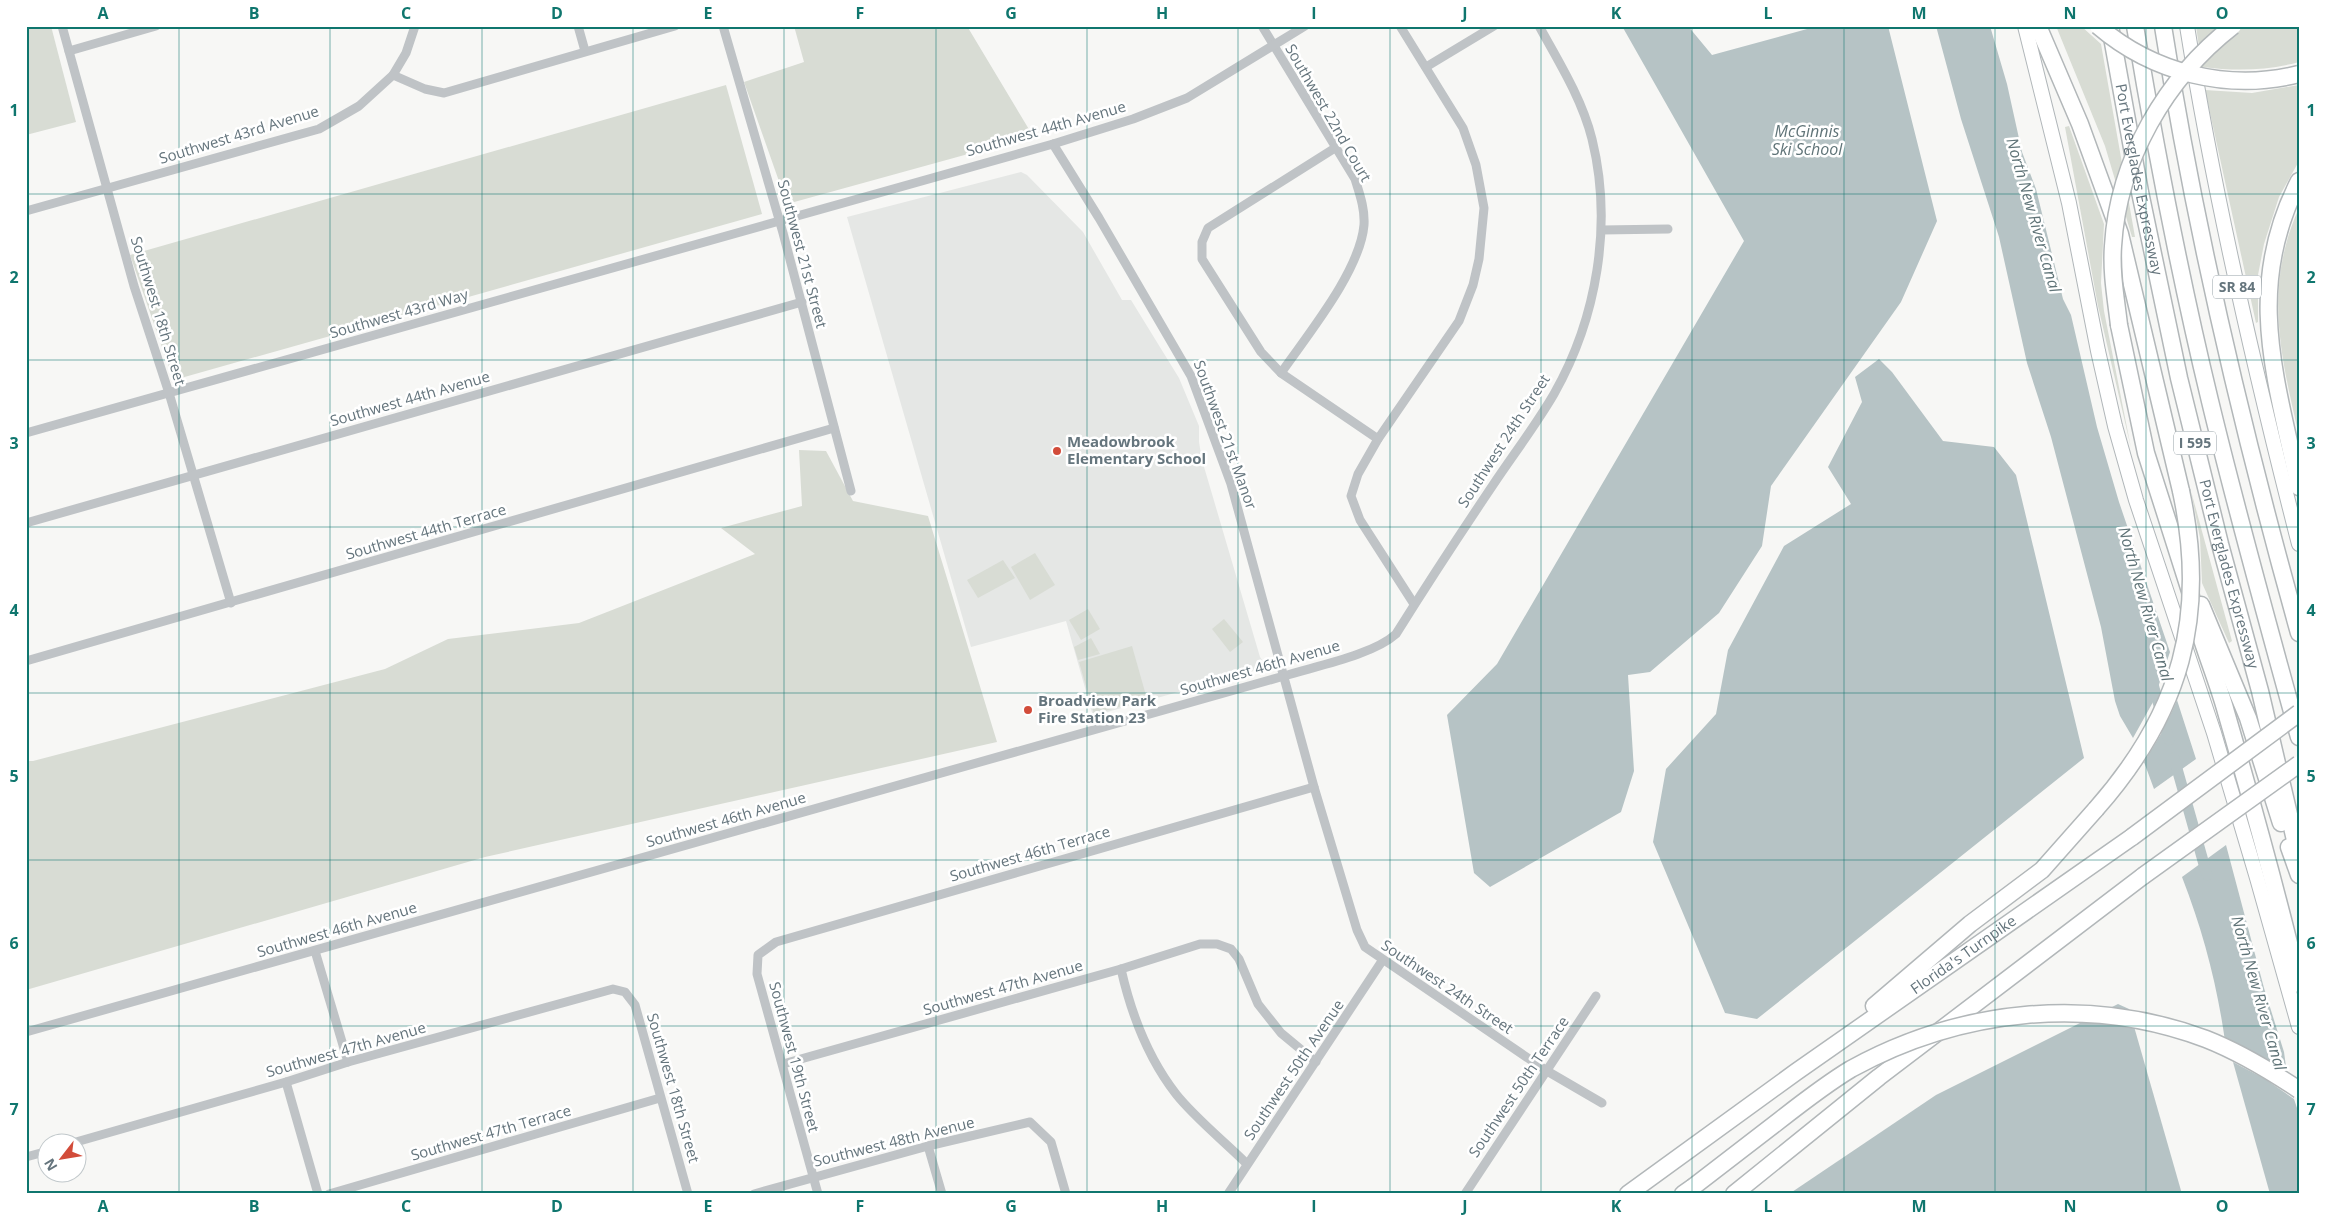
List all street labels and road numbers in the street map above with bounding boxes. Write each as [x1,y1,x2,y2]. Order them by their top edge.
street label: Southwest 22nd Court [1281,40,1377,185]
street label: Port Everglades Expressway [2112,82,2168,277]
street label: Southwest 44th Avenue [964,96,1128,160]
street label: Southwest 43rd Avenue [156,100,321,168]
street label: Southwest 21st Street [774,177,832,330]
street label: Southwest 18th Street [127,234,191,388]
road number: SR 84 [2213,276,2261,298]
street label: Southwest 43rd Way [327,284,471,342]
street label: Southwest 21st Manor [1190,357,1262,512]
street label: Southwest 44th Avenue [328,366,492,430]
street label: Southwest 24th Street [1453,370,1554,511]
road number: I 595 [2174,432,2216,454]
street label: Port Everglades Expressway [2195,477,2265,671]
street label: Southwest 44th Terrace [343,499,508,564]
street label: Southwest 46th Avenue [1178,635,1342,699]
street label: Southwest 46th Avenue [644,787,808,851]
street label: Southwest 46th Terrace [947,821,1112,886]
street label: Southwest 46th Avenue [255,897,419,961]
street label: Florida's Turnpike [1906,910,2020,998]
street label: Southwest 24th Street [1378,935,1517,1038]
street label: Southwest 47th Avenue [921,955,1085,1019]
street label: Southwest 19th Street [765,979,825,1134]
street label: Southwest 50th Avenue [1239,995,1348,1144]
street label: Southwest 18th Street [643,1011,705,1165]
street label: Southwest 50th Terrace [1463,1012,1573,1161]
street label: Southwest 47th Avenue [264,1017,428,1081]
street label: Southwest 47th Terrace [408,1100,573,1165]
street label: Southwest 48th Avenue [811,1111,976,1171]

